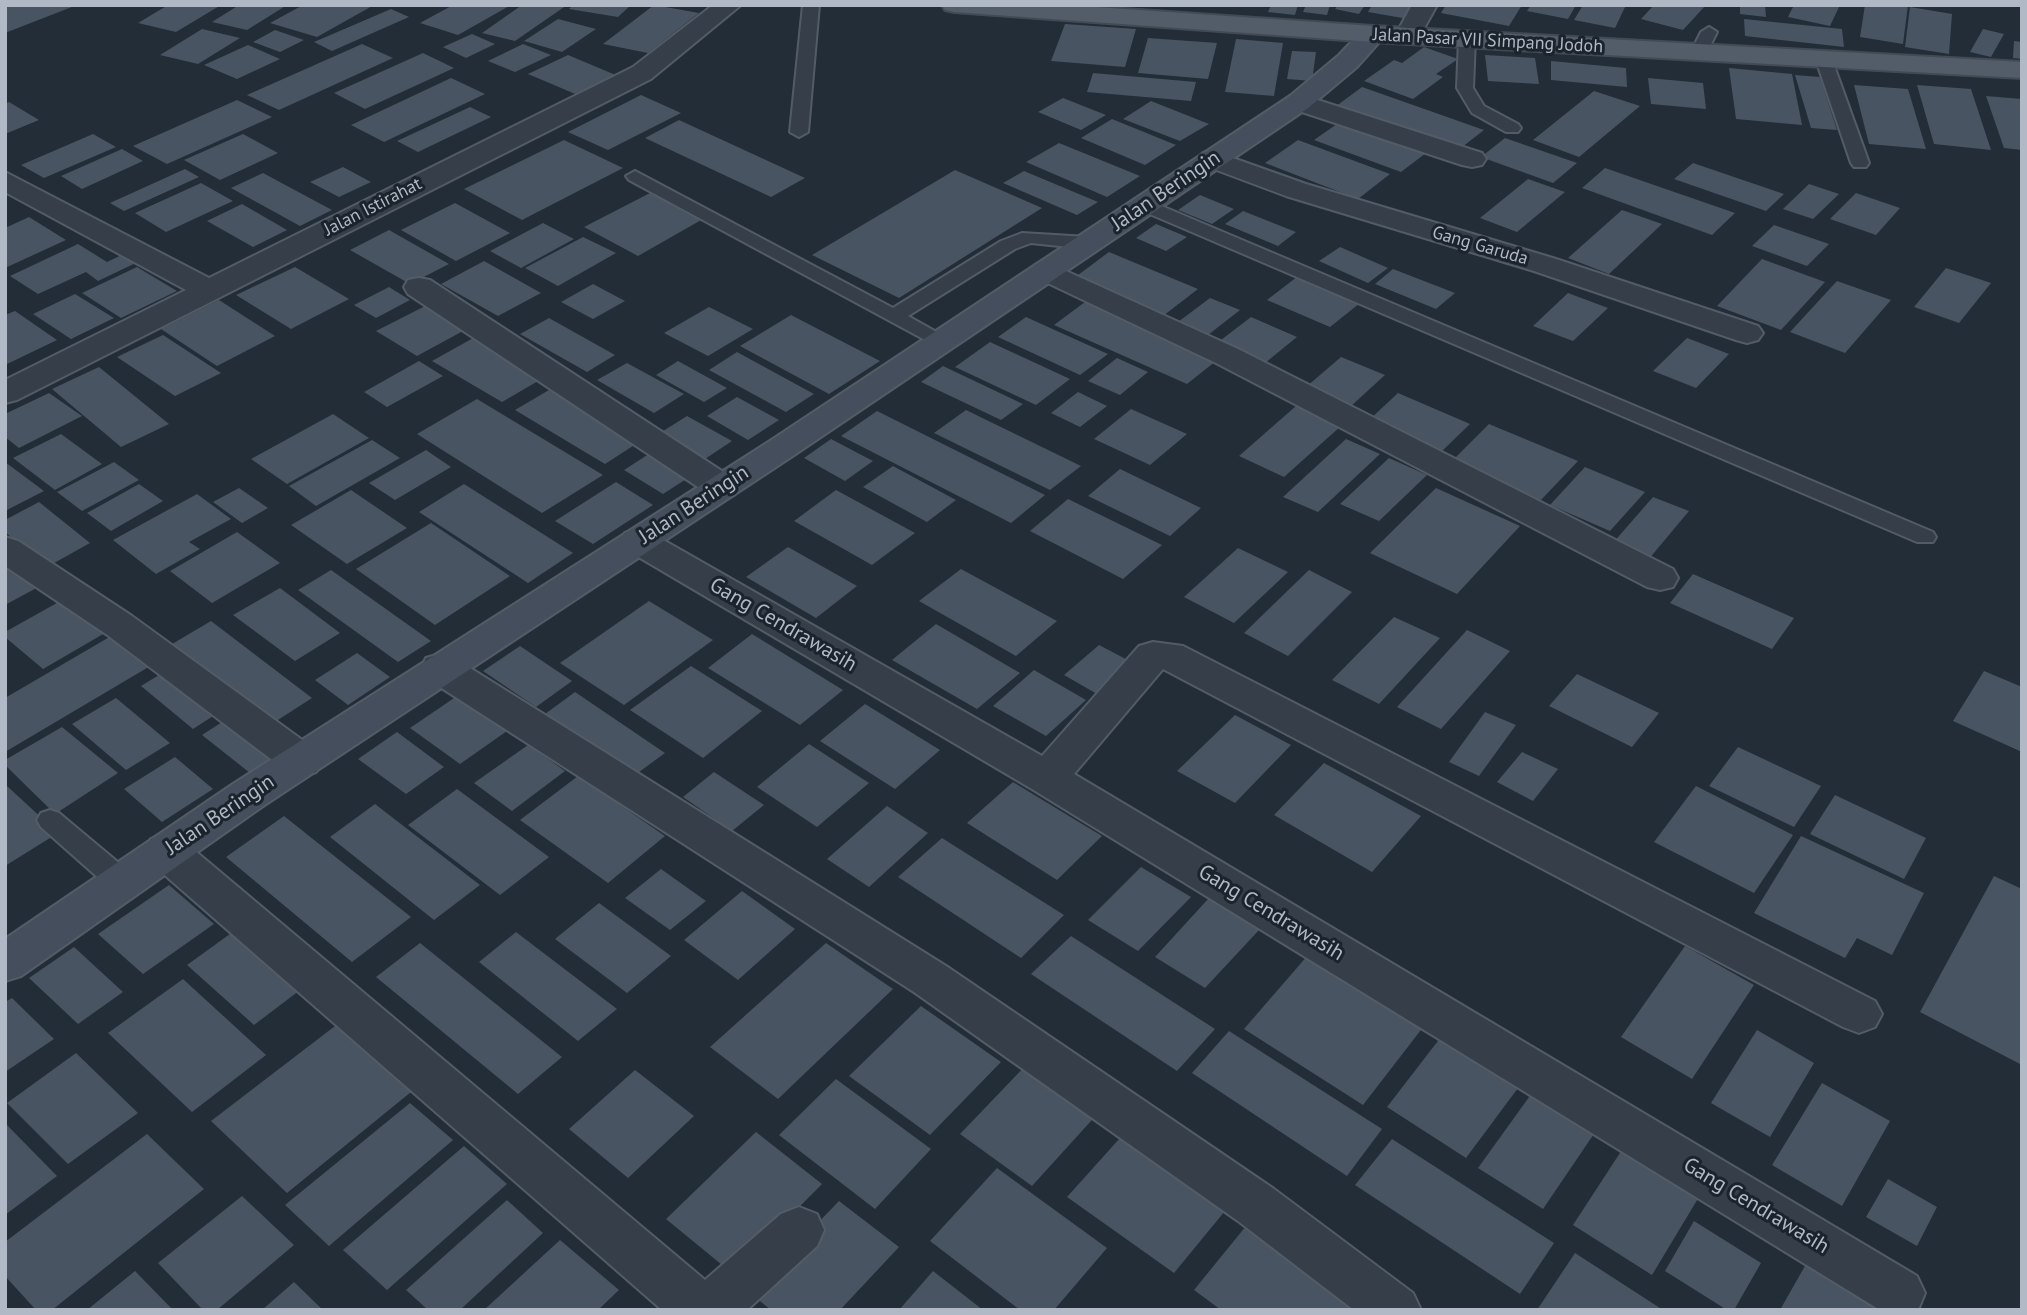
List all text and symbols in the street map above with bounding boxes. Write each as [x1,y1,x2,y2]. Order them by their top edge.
street label: Jalan Pasar VII Simpang Jodoh [1372,24,1604,58]
street label: Jalan Beringin [1107,145,1225,237]
street label: Jalan Istirahat [321,173,425,241]
street label: Gang Garuda [1430,222,1530,270]
street label: Jalan Beringin [634,460,754,550]
street label: Gang Cendrawasih [705,573,861,677]
street label: Jalan Beringin [161,769,279,861]
street label: Gang Cendrawasih [1193,860,1349,966]
street label: Gang Cendrawasih [1678,1153,1834,1259]

